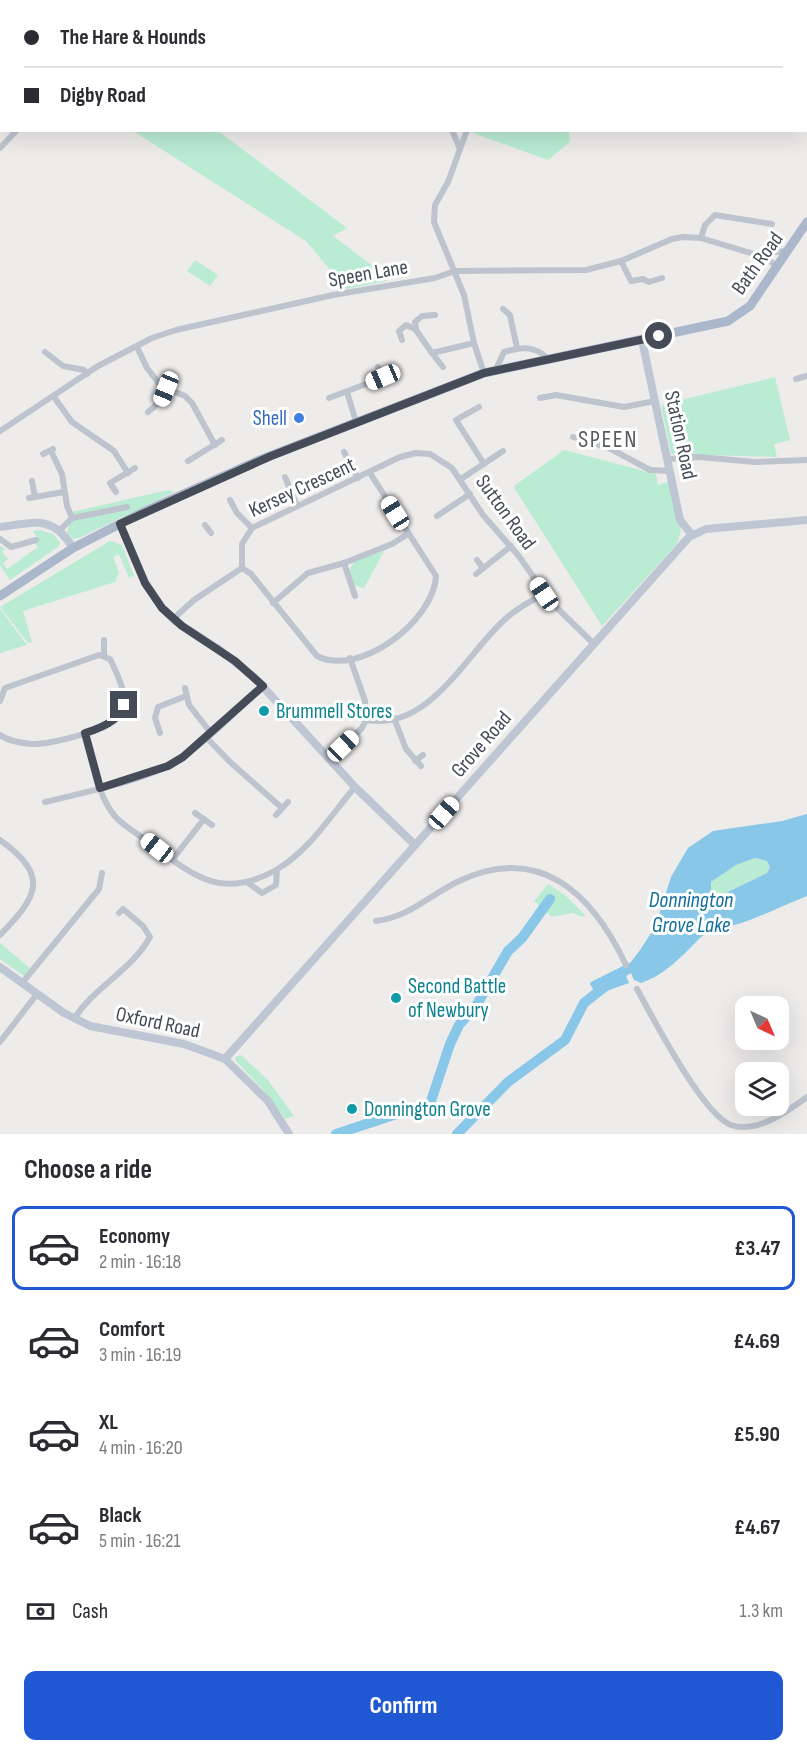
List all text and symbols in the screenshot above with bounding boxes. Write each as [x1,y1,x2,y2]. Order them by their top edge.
text: The Hare & Hounds [60,24,206,51]
text: Digby Road [60,82,146,109]
street label: Bath Road [726,227,788,299]
street label: Speen Lane [326,254,410,293]
route start [645,322,672,349]
car [363,362,403,392]
car [151,369,181,409]
street label: Station Road [659,389,702,482]
place label: Shell [253,406,287,431]
marker: Shell [292,411,306,425]
district label: SPEEN [578,425,638,454]
street label: Kersey Crescent [245,452,359,523]
street label: Sutton Road [470,470,541,555]
car [378,493,412,533]
car [526,574,562,614]
route end [110,691,137,718]
place label: Brummell Stores [276,699,392,724]
marker: Brummell Stores [257,704,271,718]
street label: Grove Road [446,706,517,783]
car [324,727,362,765]
car [425,794,463,832]
car [137,830,177,866]
water label: Donnington Grove Lake [649,887,733,939]
place label: Second Battle of Newbury [408,974,506,1023]
marker: Second Battle of Newbury [389,991,403,1005]
north arrow [735,996,789,1050]
map controls [735,996,789,1116]
street label: Oxford Road [114,1001,202,1044]
button: layers [735,1062,789,1116]
place label: Donnington Grove [364,1097,491,1122]
marker: Donnington Grove [345,1102,359,1116]
text: Choose a ride [24,1154,152,1186]
icon: car [27,1221,81,1275]
text: Economy [99,1223,170,1250]
text: £3.47 [734,1235,780,1262]
text: 2 min · 16:18 [99,1250,181,1274]
icon: car [27,1314,81,1368]
text: Comfort [99,1316,165,1343]
text: £4.69 [733,1328,780,1355]
text: 3 min · 16:19 [99,1343,181,1367]
icon: car [27,1407,81,1461]
text: XL [99,1409,118,1436]
text: £5.90 [734,1421,780,1448]
text: 4 min · 16:20 [99,1436,183,1460]
icon: car [27,1500,81,1554]
text: Black [99,1502,141,1529]
text: £4.67 [734,1514,780,1541]
text: 5 min · 16:21 [99,1529,181,1553]
icon: cash [24,1595,57,1628]
text: Cash [72,1598,108,1625]
text: 1.3 km [740,1599,783,1623]
button: Confirm [24,1671,783,1740]

